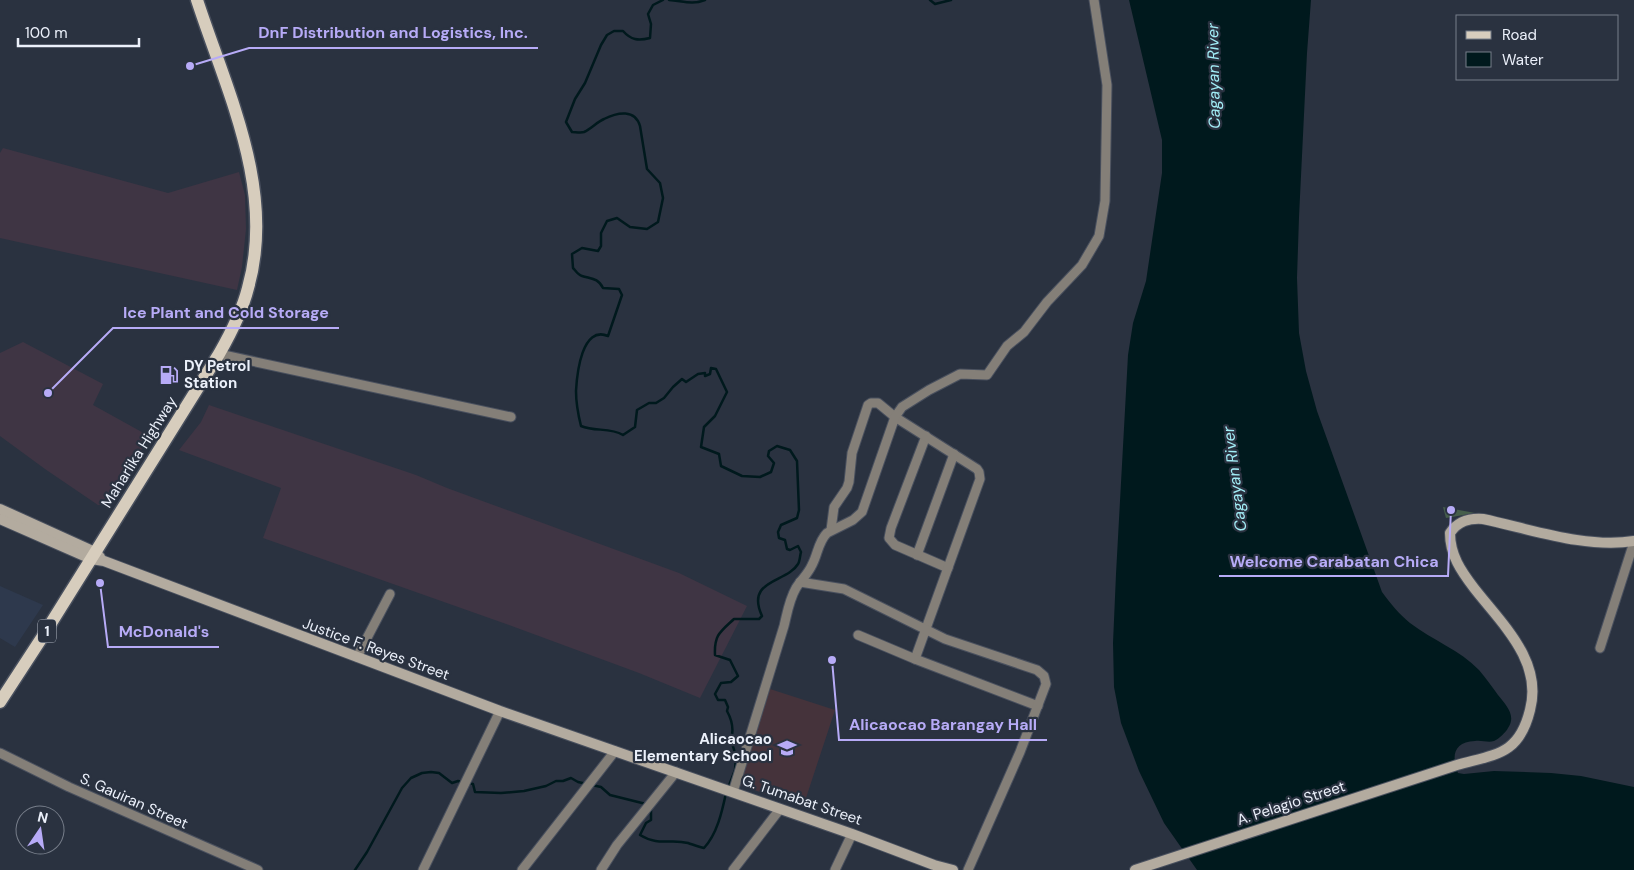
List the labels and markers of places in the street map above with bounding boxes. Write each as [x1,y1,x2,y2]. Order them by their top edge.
callout: DnF Distribution and Logistics, Inc. [249,17,538,48]
callout: Ice Plant and Cold Storage [113,297,339,328]
place label: DY Petrol Station [184,356,250,393]
fuel station icon: DY Petrol Station [158,364,180,386]
callout: Welcome Carabatan Chica [1219,545,1448,576]
callout: McDonald's [108,616,219,647]
callout: Alicaocao Barangay Hall [839,709,1047,740]
place label: Alicaocao Elementary School [634,729,772,766]
school or university icon: Alicaocao Elementary School [776,737,798,759]

